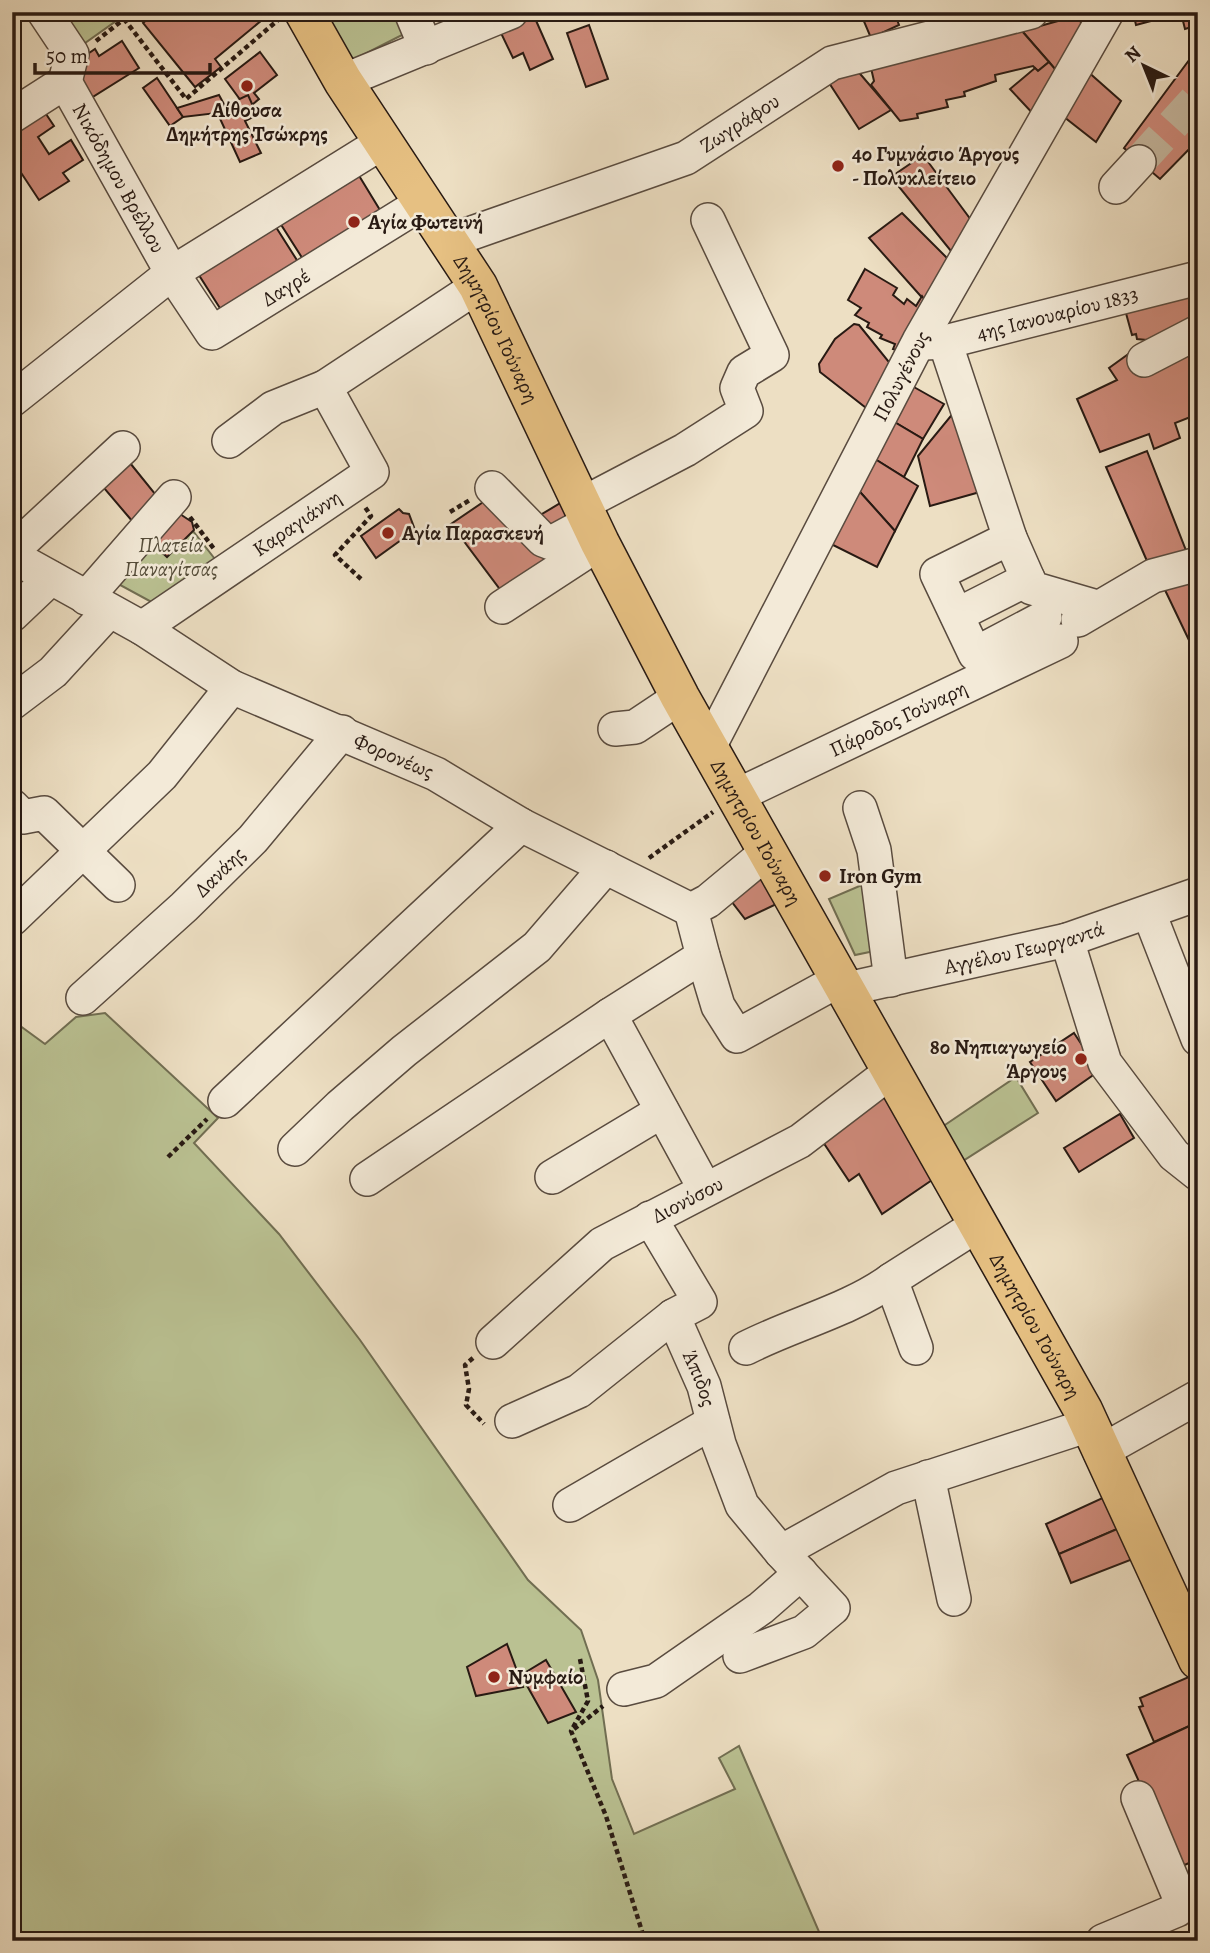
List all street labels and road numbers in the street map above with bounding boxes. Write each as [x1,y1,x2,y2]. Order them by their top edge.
street label: Ζωγράφου [694,87,785,159]
street label: Νικόδημου Βρέλλου [66,98,172,258]
street label: Δημητρίου Γούναρη [447,249,546,408]
street label: Δαγρέ [256,262,315,313]
street label: 4ης Ιανουαρίου 1833 [974,280,1141,347]
street label: Πολυγένους [866,325,936,426]
street label: Καραγιάννη [247,483,347,563]
street label: Πάροδος Γούναρη [825,674,972,764]
street label: Φορονέως [349,726,438,785]
street label: Δημητρίου Γούναρη [704,754,809,910]
street label: Δανάης [188,840,251,903]
street label: Αγγέλου Γεωργαντά [941,914,1108,981]
street label: Διονύσου [647,1169,728,1230]
street label: Δημητρίου Γούναρη [983,1248,1088,1404]
street label: Άπιδος [676,1345,723,1410]

